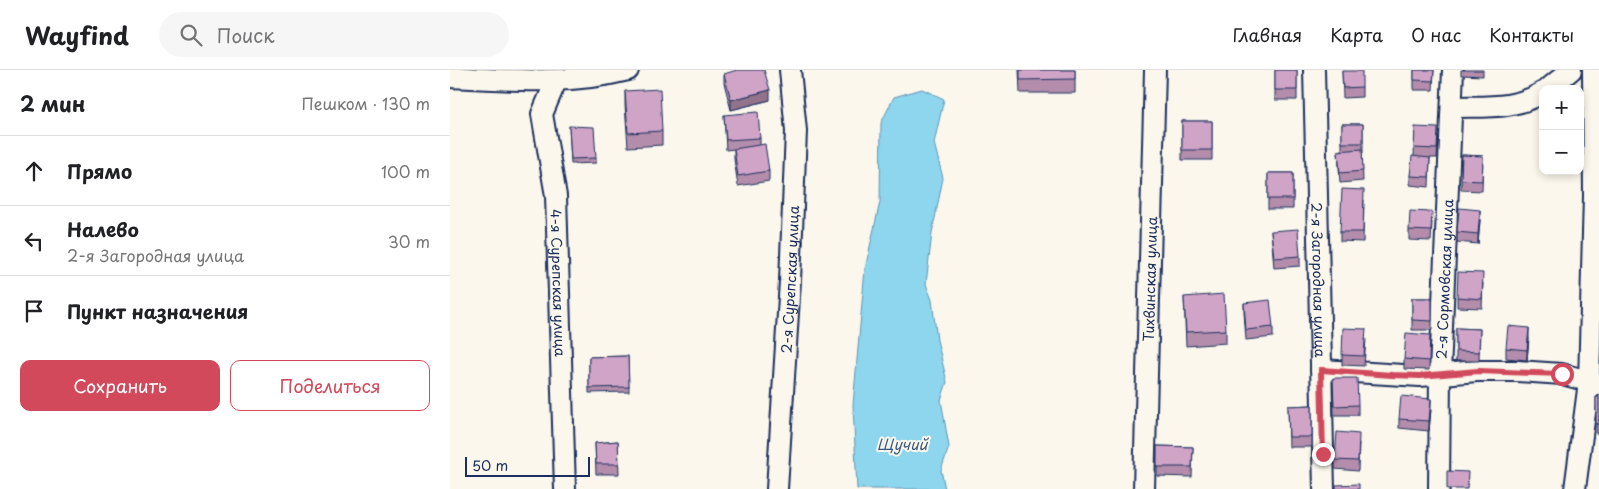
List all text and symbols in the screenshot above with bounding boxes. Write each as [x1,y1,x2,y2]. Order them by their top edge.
search box [159,12,509,57]
text: Wayfind [25,17,129,53]
icon: search [177,21,205,49]
text: Поиск [217,21,275,49]
text: Главная [1233,21,1302,48]
text: Карта [1330,21,1383,48]
text: О нас [1411,21,1461,48]
text: Контакты [1489,21,1574,48]
map controls [1539,85,1584,175]
button: + [1539,85,1584,130]
text: 2 мин [20,87,85,119]
text: Пешком · 130 m [302,91,430,115]
button: − [1539,130,1584,175]
icon: ahead [20,157,48,185]
text: Прямо [67,157,132,185]
text: 100 m [381,159,430,183]
street label: 2-я Сормовская улица [1430,198,1458,360]
street label: 2-я Загородная улица [1307,202,1331,358]
street label: 2-я Сурепская улица [775,205,804,354]
street label: 4-я Сурепская улица [546,209,571,357]
text: Налево [67,215,139,243]
street label: Тихвинская улица [1137,216,1162,342]
icon: left [20,227,48,255]
text: 30 m [388,229,430,253]
text: 2-я Загородная улица [67,243,244,267]
icon: arrive [20,297,48,325]
text: Пункт назначения [67,297,248,325]
button: Сохранить [20,360,220,411]
button: Поделиться [230,360,430,411]
route start [1551,363,1574,386]
water label: Щучий [877,432,929,455]
route end [1312,443,1335,466]
scale bar [465,454,590,477]
text: 50 m [472,455,508,476]

